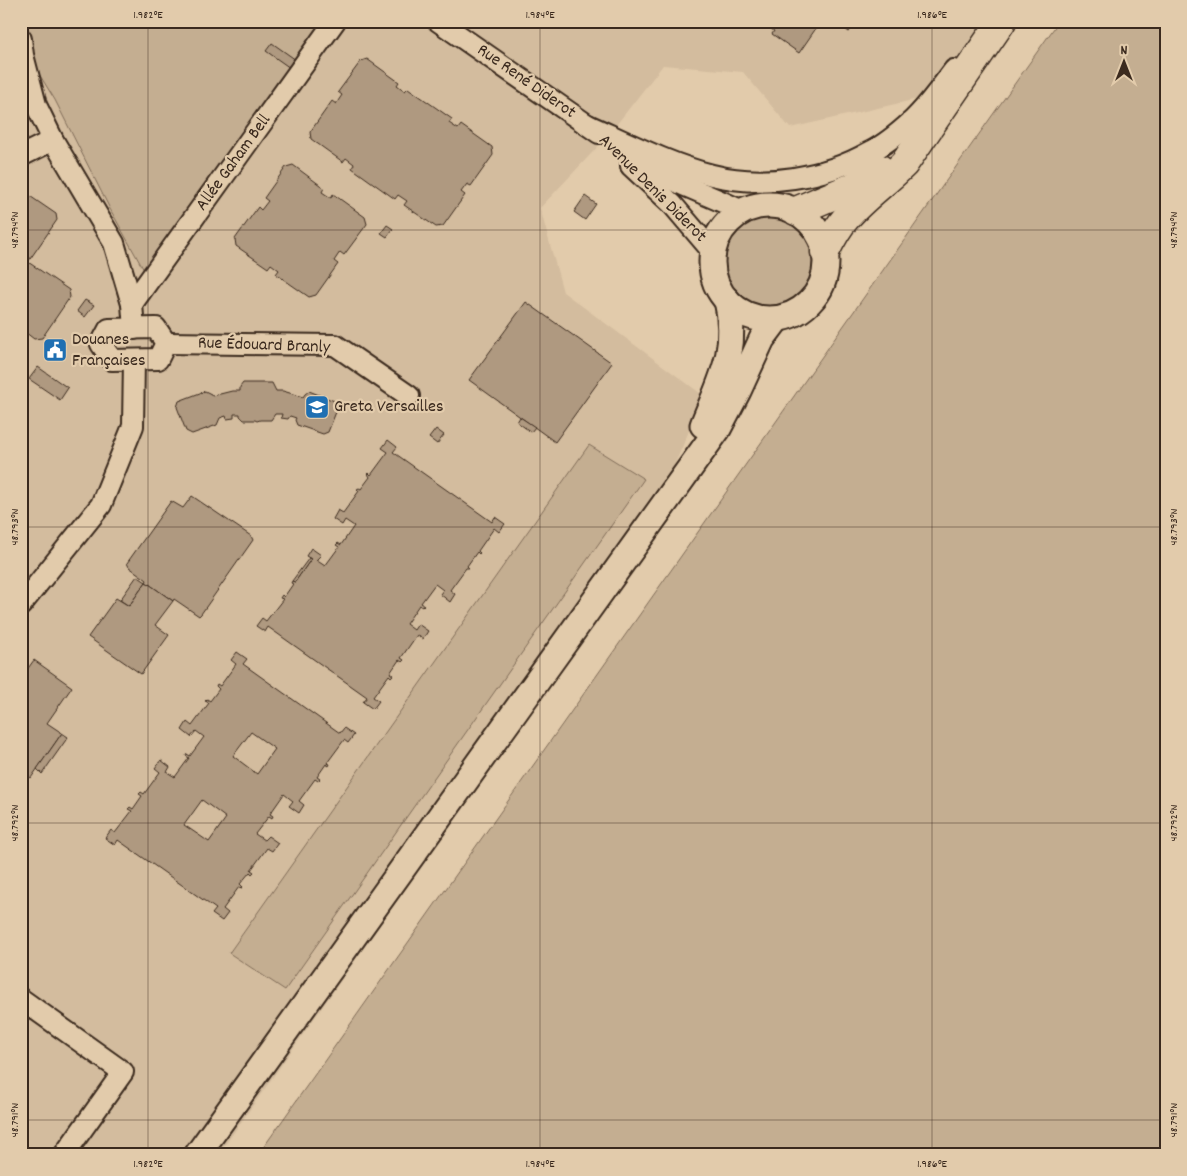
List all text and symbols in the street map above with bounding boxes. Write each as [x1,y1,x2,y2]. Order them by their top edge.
text: 1.982°E [133,7,163,24]
text: 1.984°E [525,7,555,24]
text: 1.986°E [917,7,948,24]
north arrow [1100,38,1150,88]
street label: Rue René Diderot [471,39,581,126]
text: N [1121,41,1128,61]
street label: Allée Gaham Bell [190,109,278,216]
street label: Avenue Denis Diderot [592,129,712,249]
text: 48.794°N [7,212,24,248]
text: 48.794°N [1166,212,1183,248]
place label: Douanes Françaises [72,328,146,374]
street label: Rue Édouard Branly [198,331,331,361]
public building icon: Douanes Françaises [42,337,68,363]
school or university icon: Greta Versailles [304,394,330,420]
place label: Greta Versailles [334,395,444,420]
text: 48.793°N [7,508,24,545]
text: 48.793°N [1166,508,1183,545]
text: 48.792°N [7,804,24,841]
text: 48.792°N [1166,804,1183,841]
text: 48.791°N [7,1103,24,1137]
text: 48.791°N [1166,1103,1183,1137]
text: 1.982°E [133,1156,163,1173]
text: 1.984°E [525,1156,555,1173]
text: 1.986°E [917,1156,948,1173]

